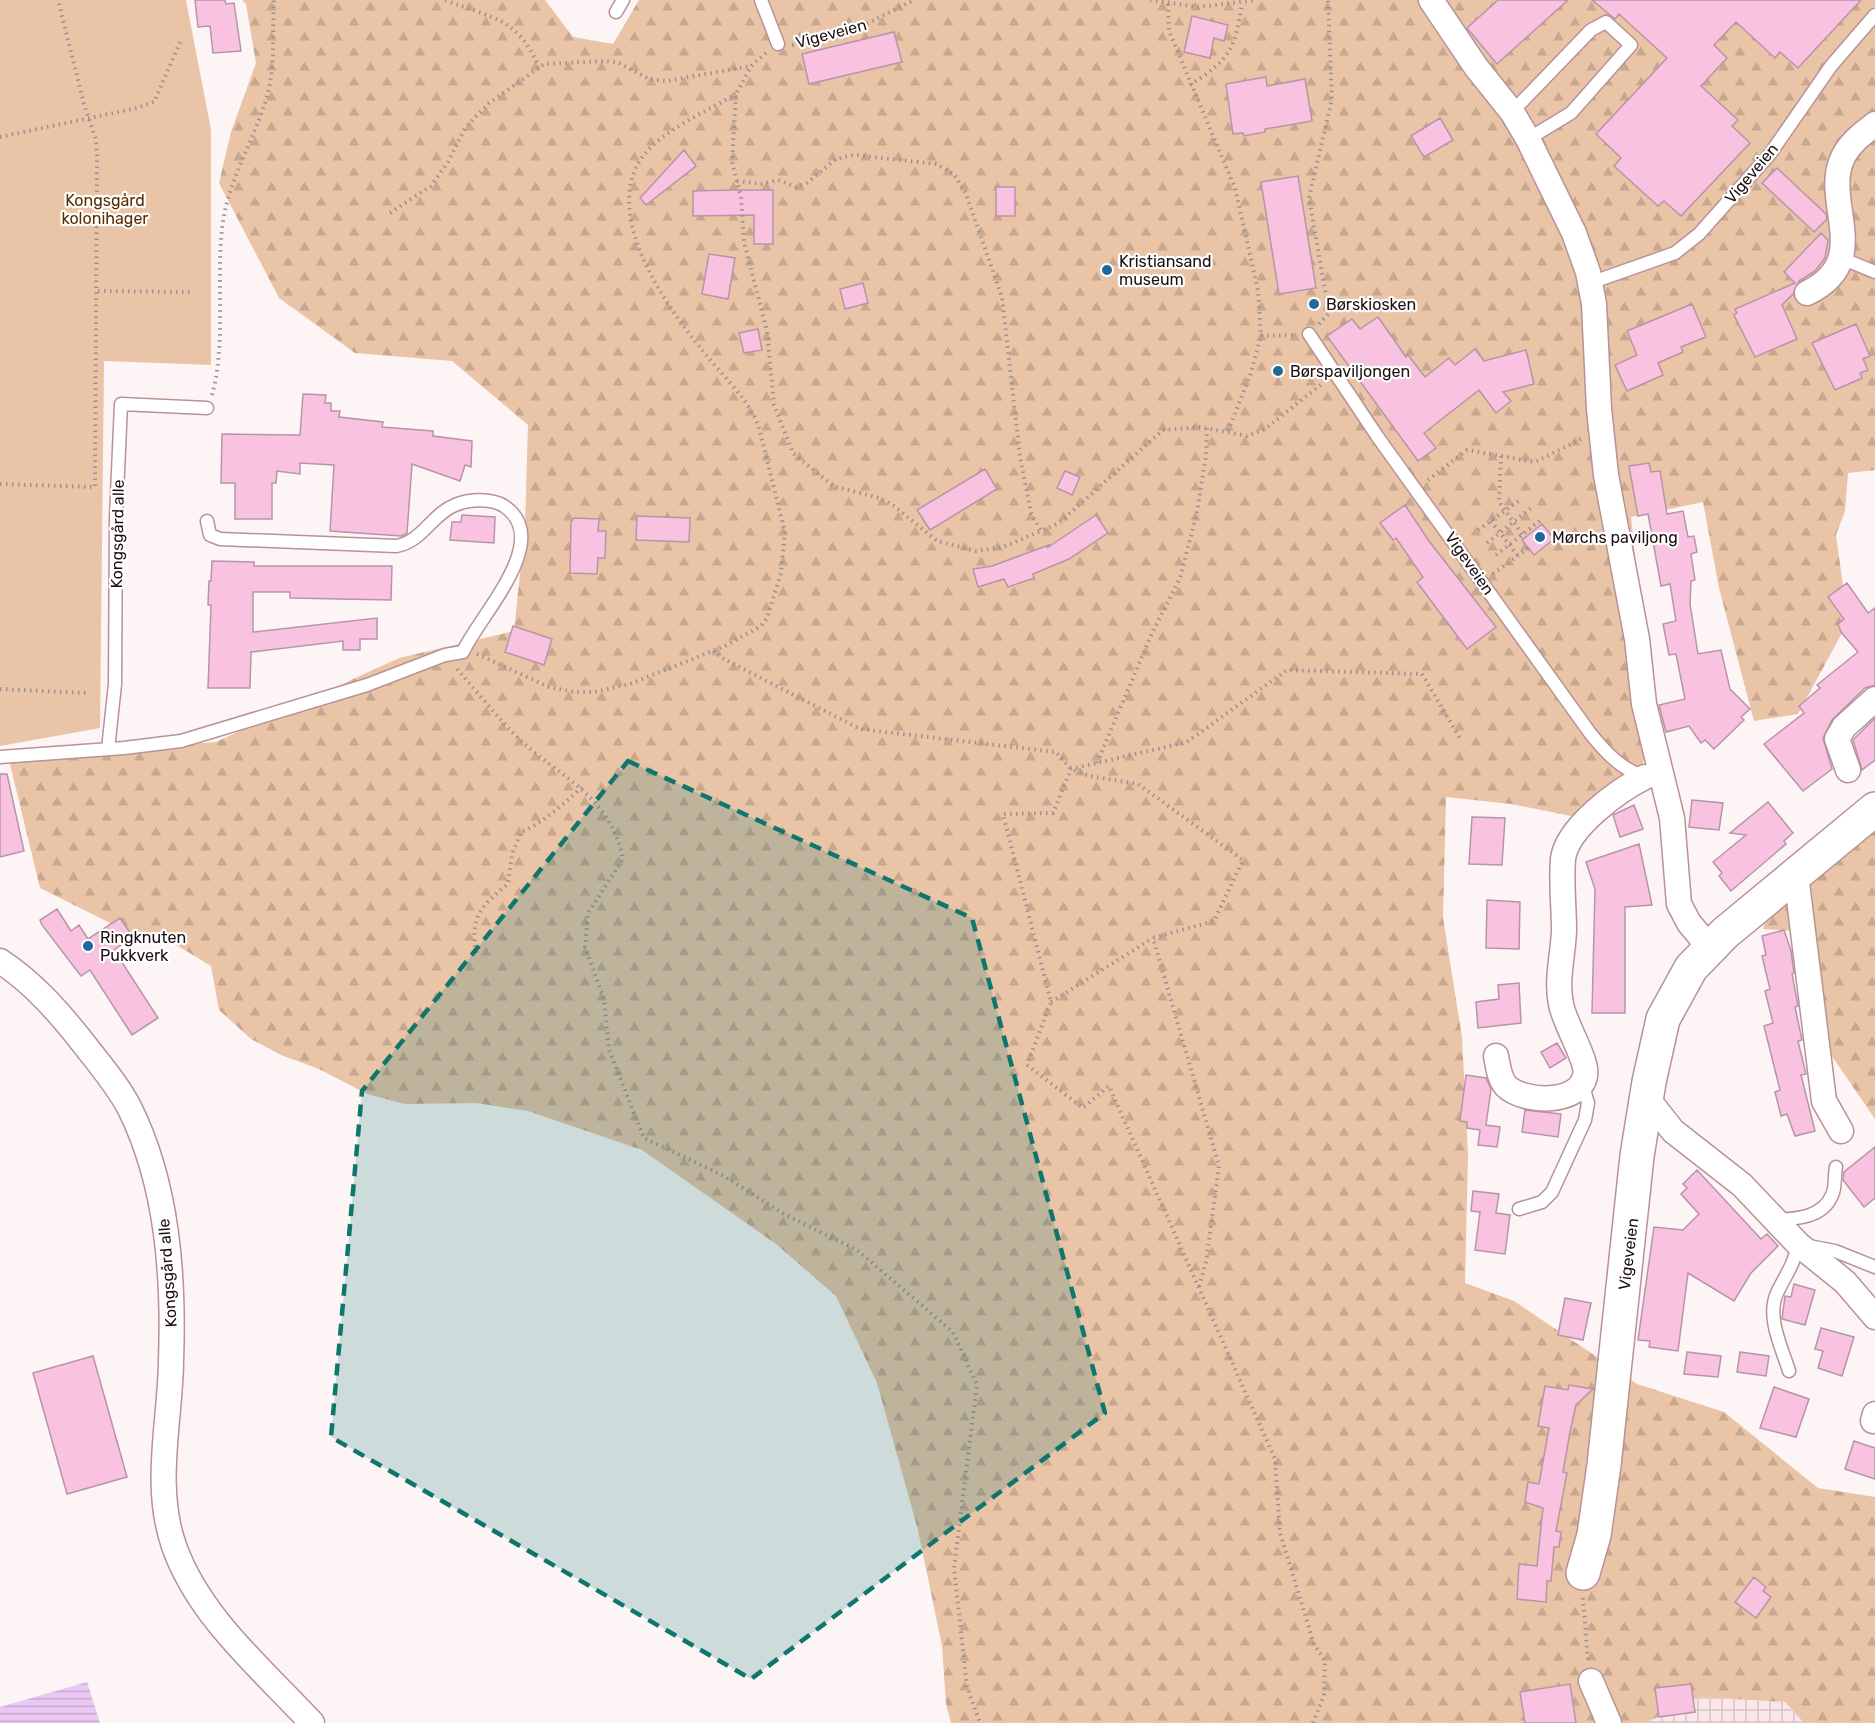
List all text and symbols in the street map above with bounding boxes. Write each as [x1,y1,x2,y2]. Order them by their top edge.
street label: Vigeveien [794,15,869,52]
street label: Vigeveien [1721,139,1782,207]
park label: Kongsgård kolonihager [62,191,148,228]
place label: Kristiansand museum [1119,252,1212,289]
marker: Kristiansand museum [1100,263,1114,277]
place label: Børskiosken [1326,295,1416,314]
marker: Børskiosken [1307,297,1321,311]
place label: Børspaviljongen [1290,362,1410,381]
marker: Børspaviljongen [1271,364,1285,378]
street label: Kongsgård alle [107,479,128,589]
street label: Vigeveien [1441,528,1498,598]
place label: Mørchs paviljong [1552,528,1678,547]
marker: Mørchs paviljong [1533,530,1547,544]
place label: Ringknuten Pukkverk [100,928,186,965]
marker: Ringknuten Pukkverk [81,939,95,953]
street label: Vigeveien [1615,1217,1642,1291]
street label: Kongsgård alle [154,1218,181,1328]

